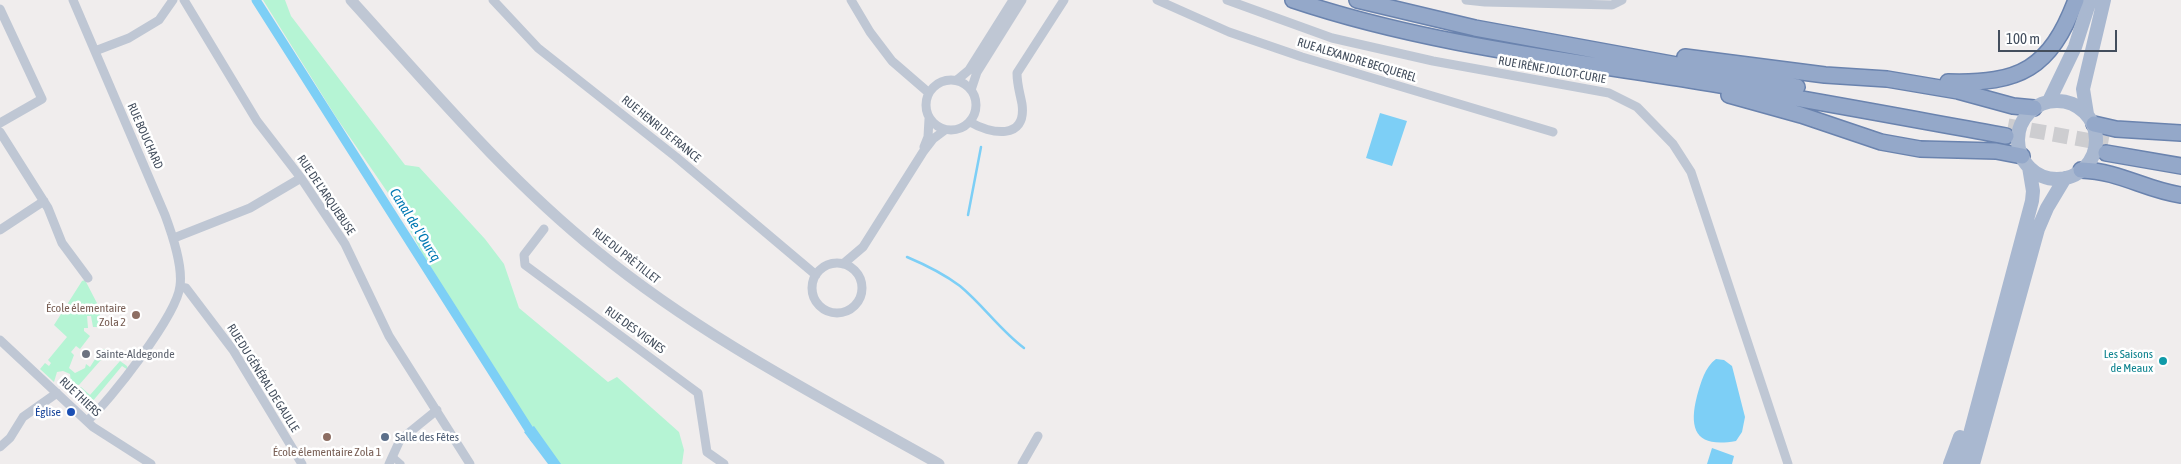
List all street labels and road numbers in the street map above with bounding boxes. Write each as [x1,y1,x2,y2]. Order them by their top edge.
street label: RUE ALEXANDRE BECQUEREL [1295,35,1419,85]
street label: RUE IRÈNE JOLLOT-CURIE [1497,53,1607,87]
street label: RUE HENRI DE FRANCE [619,93,703,165]
street label: RUE BOUCHARD [124,101,166,171]
street label: RUE DE L'ARQUEBUSE [294,152,358,238]
street label: RUE DU PRÉ TILLET [589,225,663,287]
street label: RUE DES VIGNES [602,303,668,357]
street label: RUE DU GÉNÉRAL DE GAULLE [224,321,302,435]
street label: RUE THIERS [56,374,104,420]

